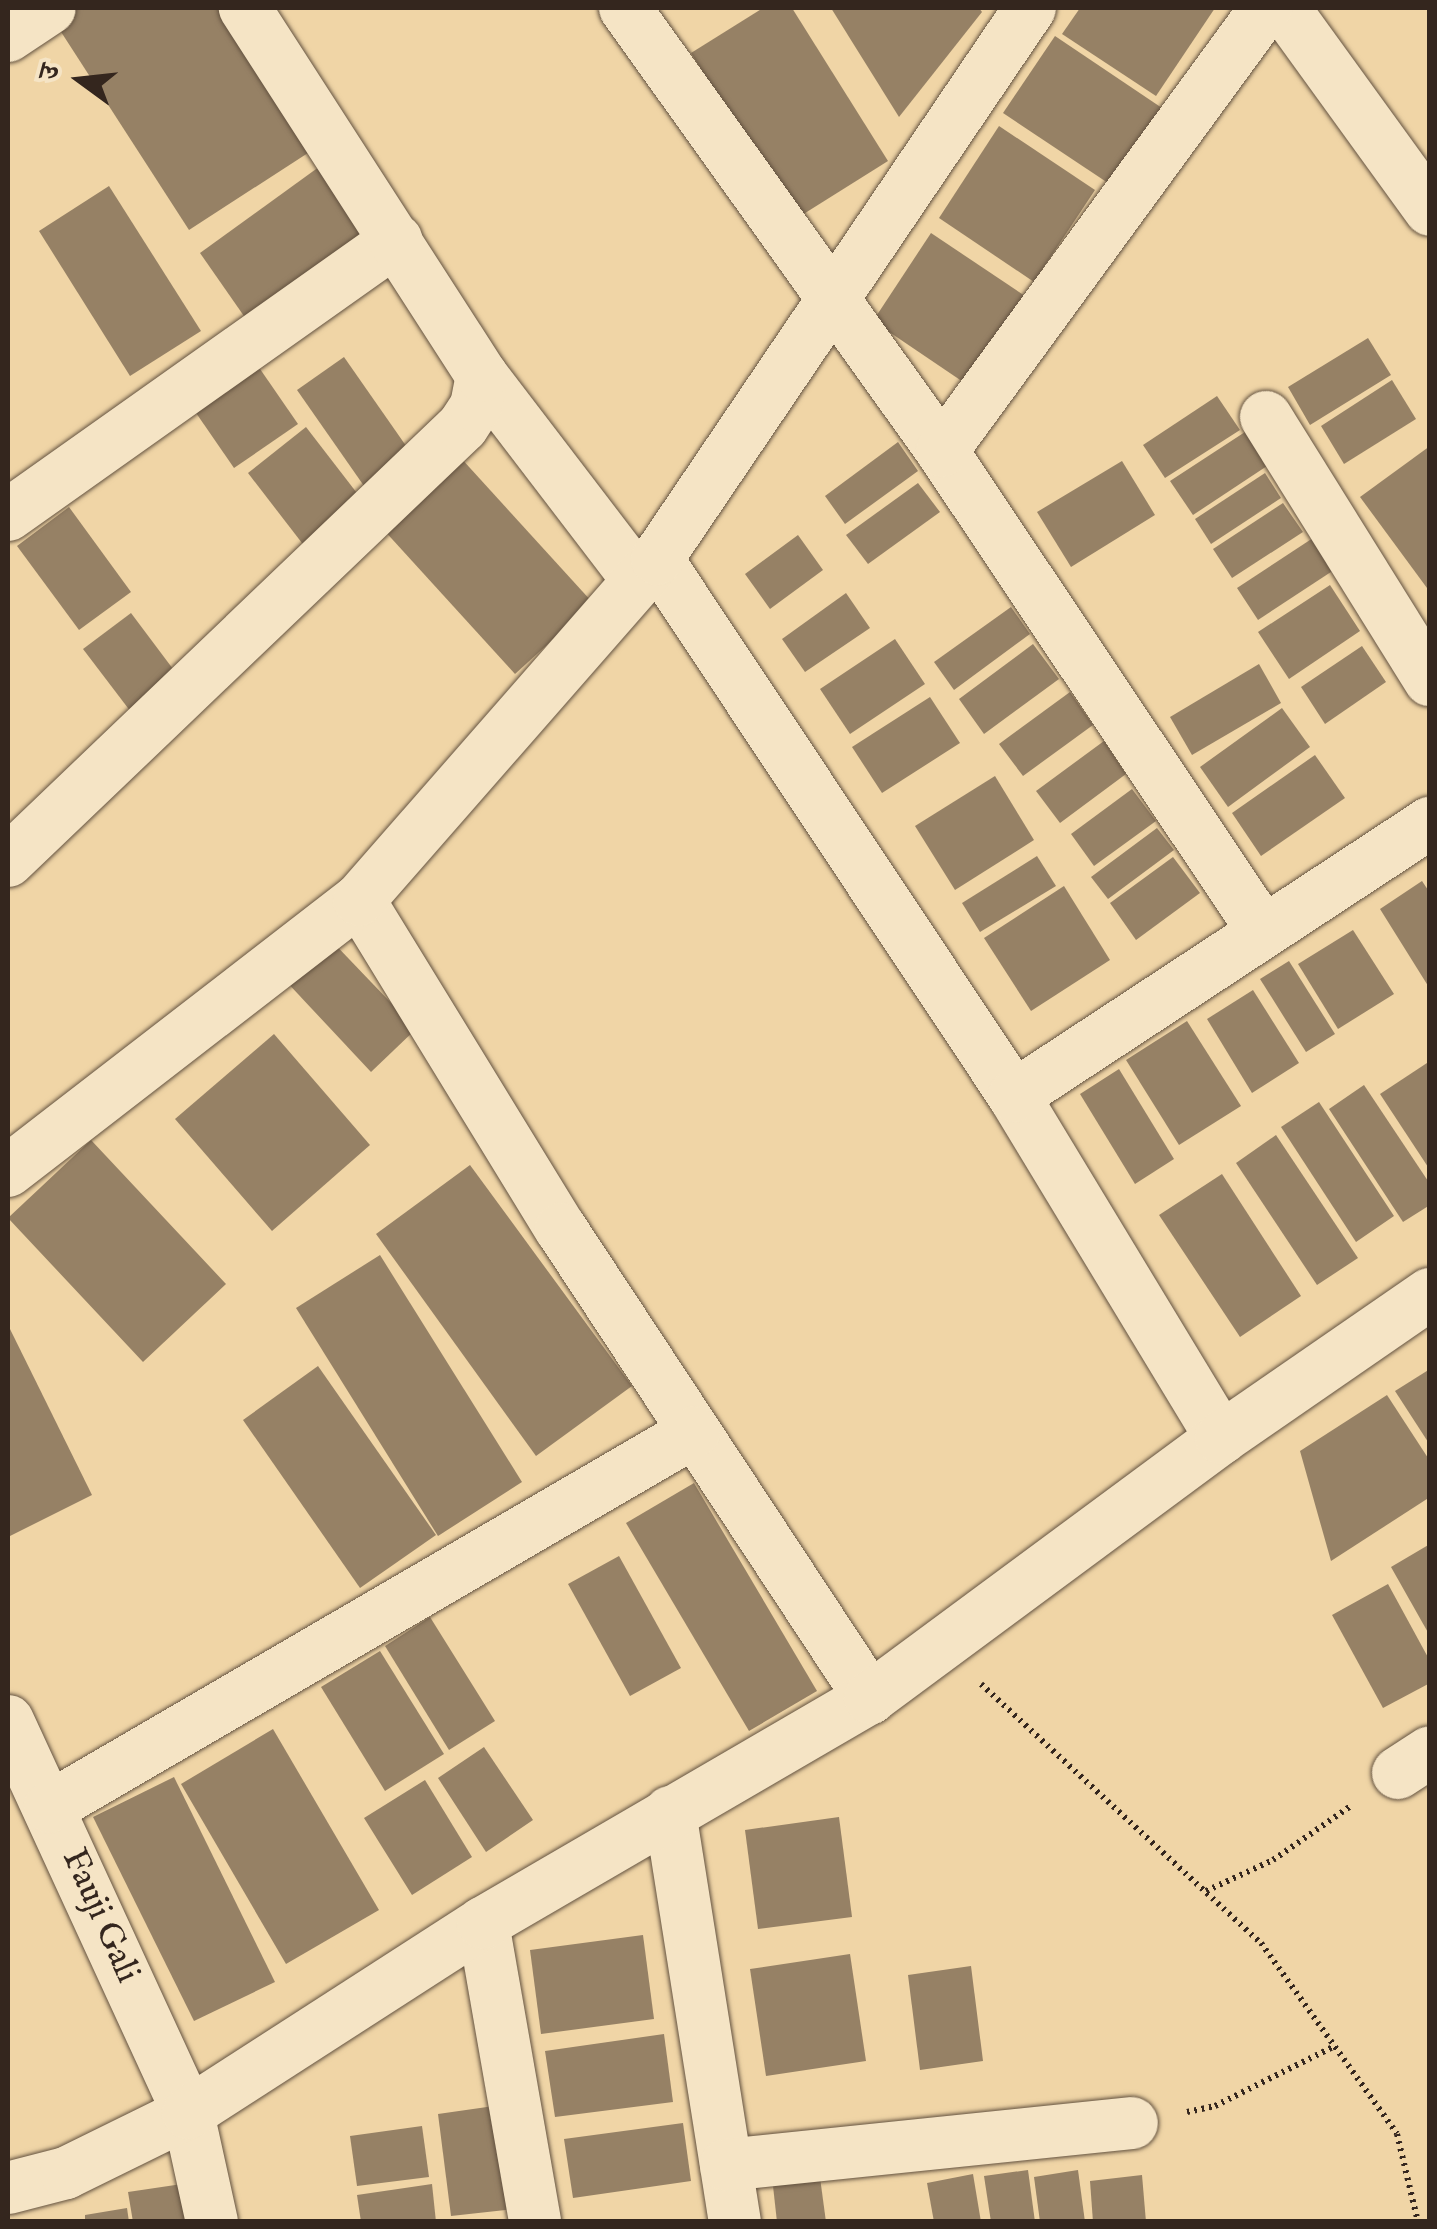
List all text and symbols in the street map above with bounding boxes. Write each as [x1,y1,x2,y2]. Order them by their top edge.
north arrow [30,30,130,130]
text: उ [32,61,69,84]
street label: Fauji Gali [52,1843,148,1989]

